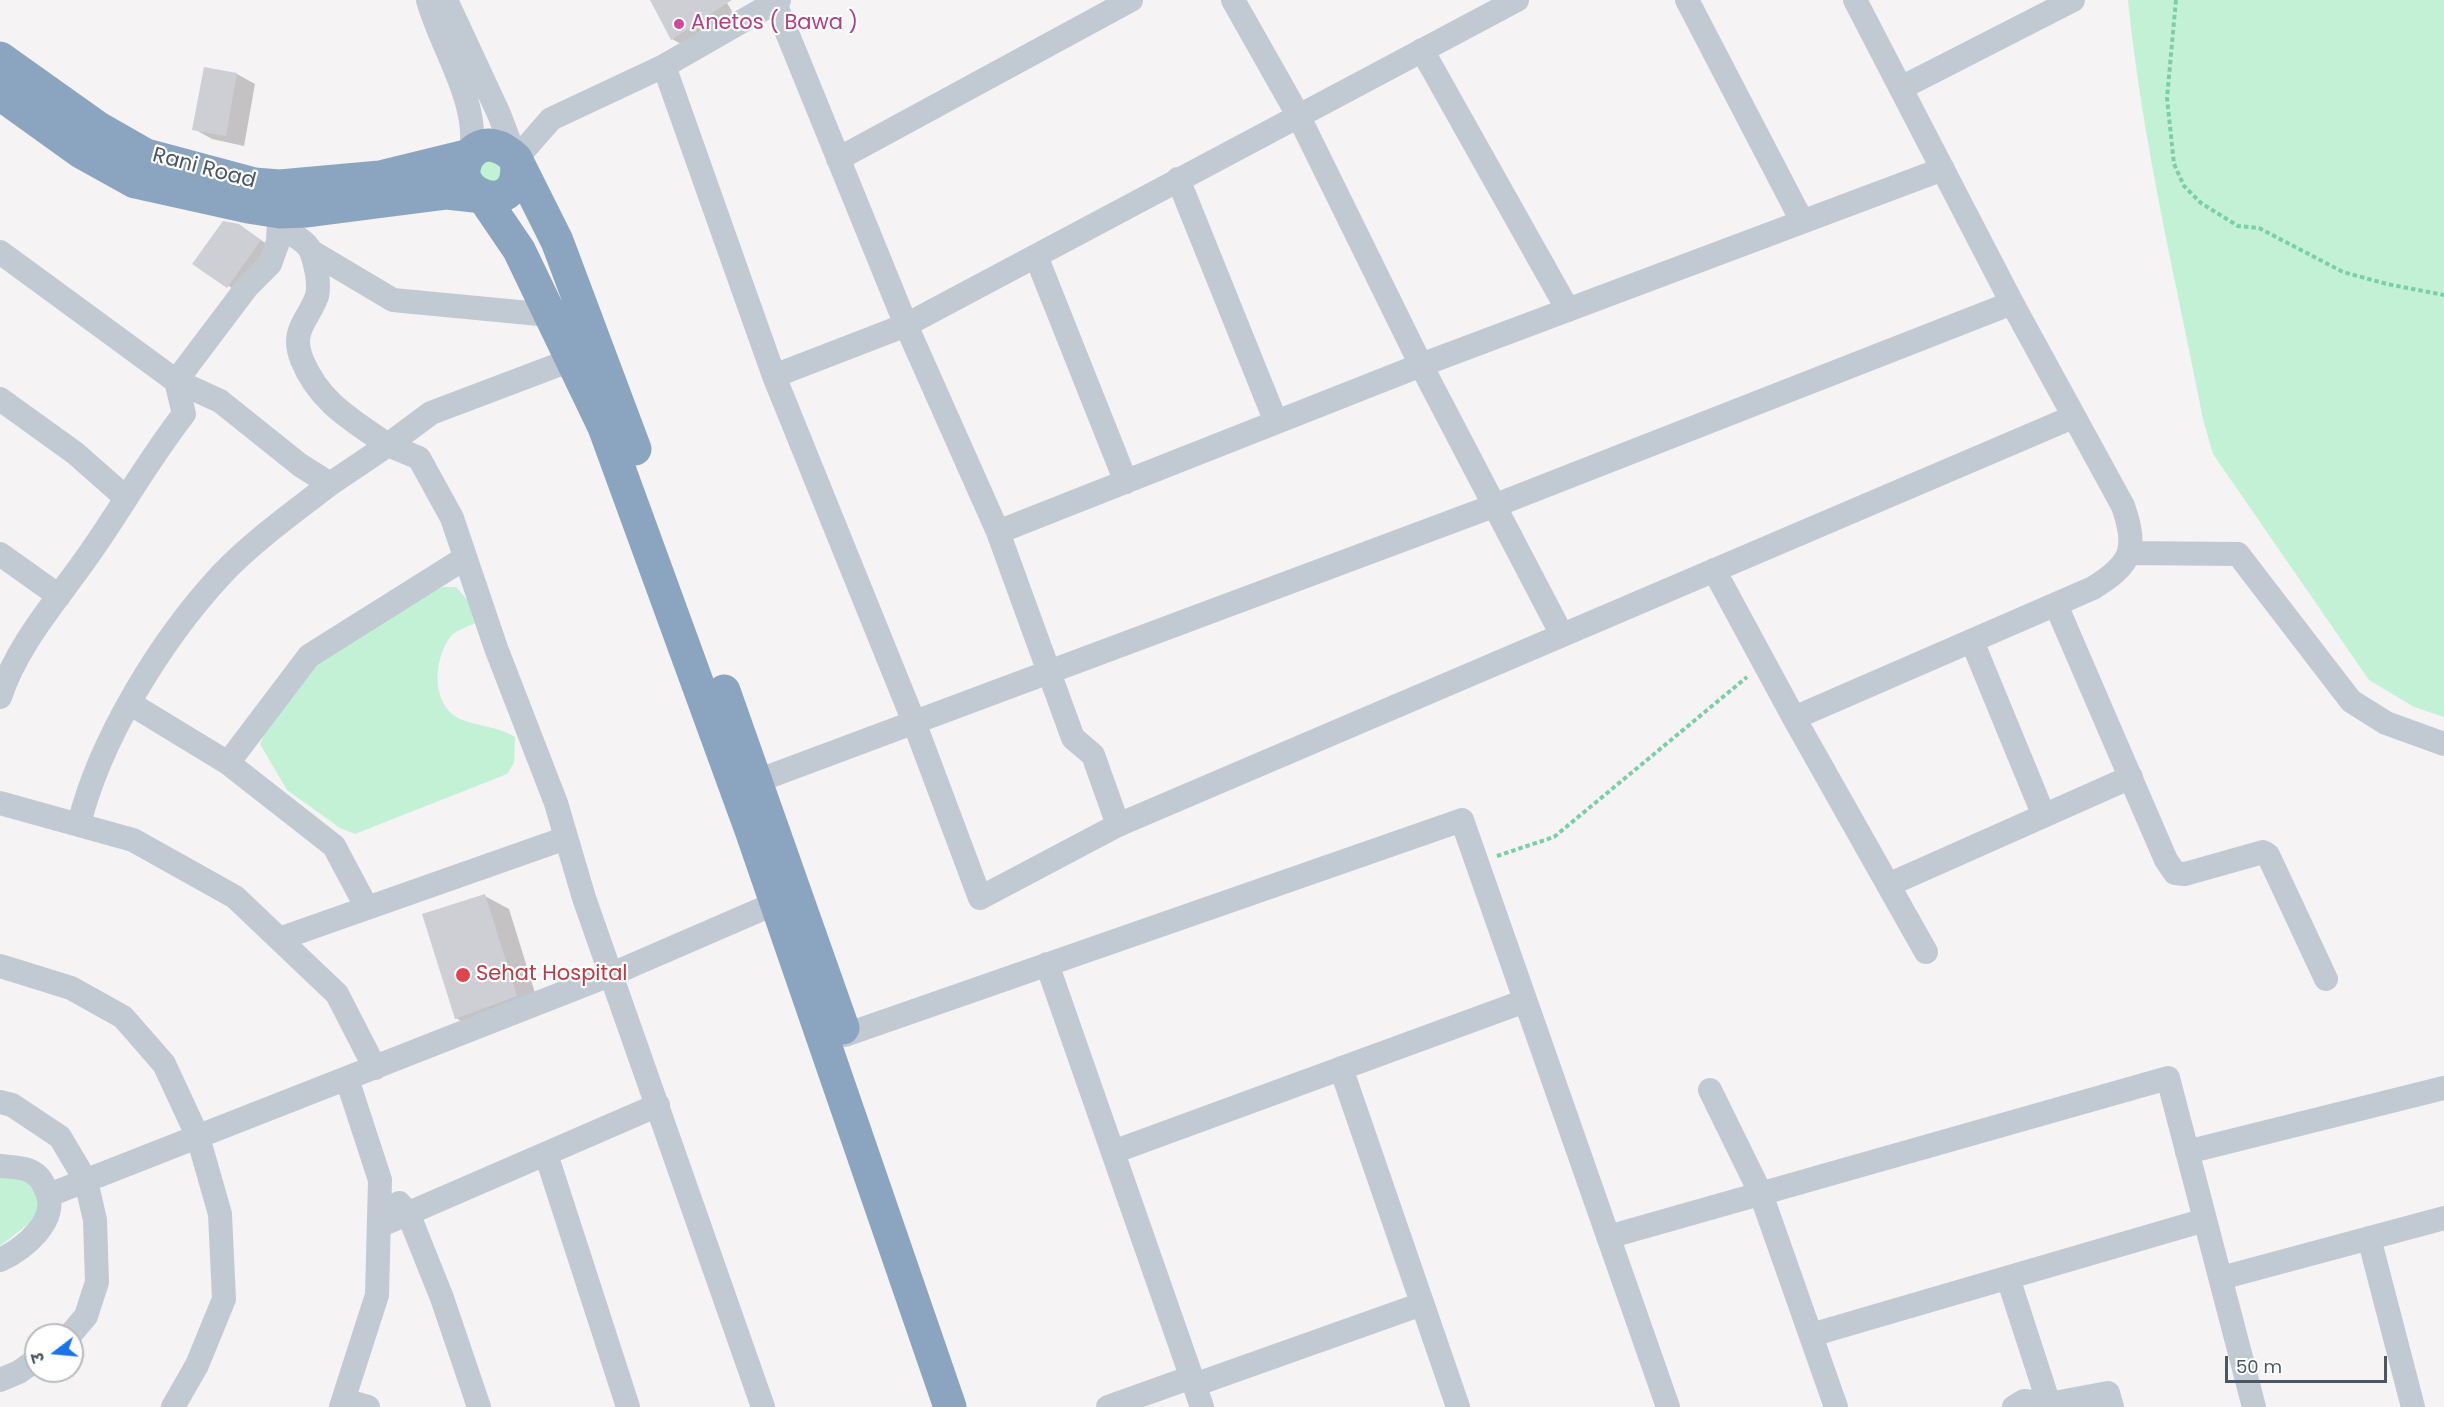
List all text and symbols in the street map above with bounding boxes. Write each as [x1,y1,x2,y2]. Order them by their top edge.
place label: Anetos ( Bawa ) [691,11,858,37]
marker: Anetos ( Bawa ) [672,17,686,31]
street label: Rani Road [150,143,258,195]
place label: Sehat Hospital [476,962,628,988]
marker: Sehat Hospital [454,966,472,984]
north arrow [24,1323,84,1383]
scale bar [2228,1344,2390,1382]
text: उ [26,1350,50,1365]
text: 50 m [2236,1354,2282,1379]

